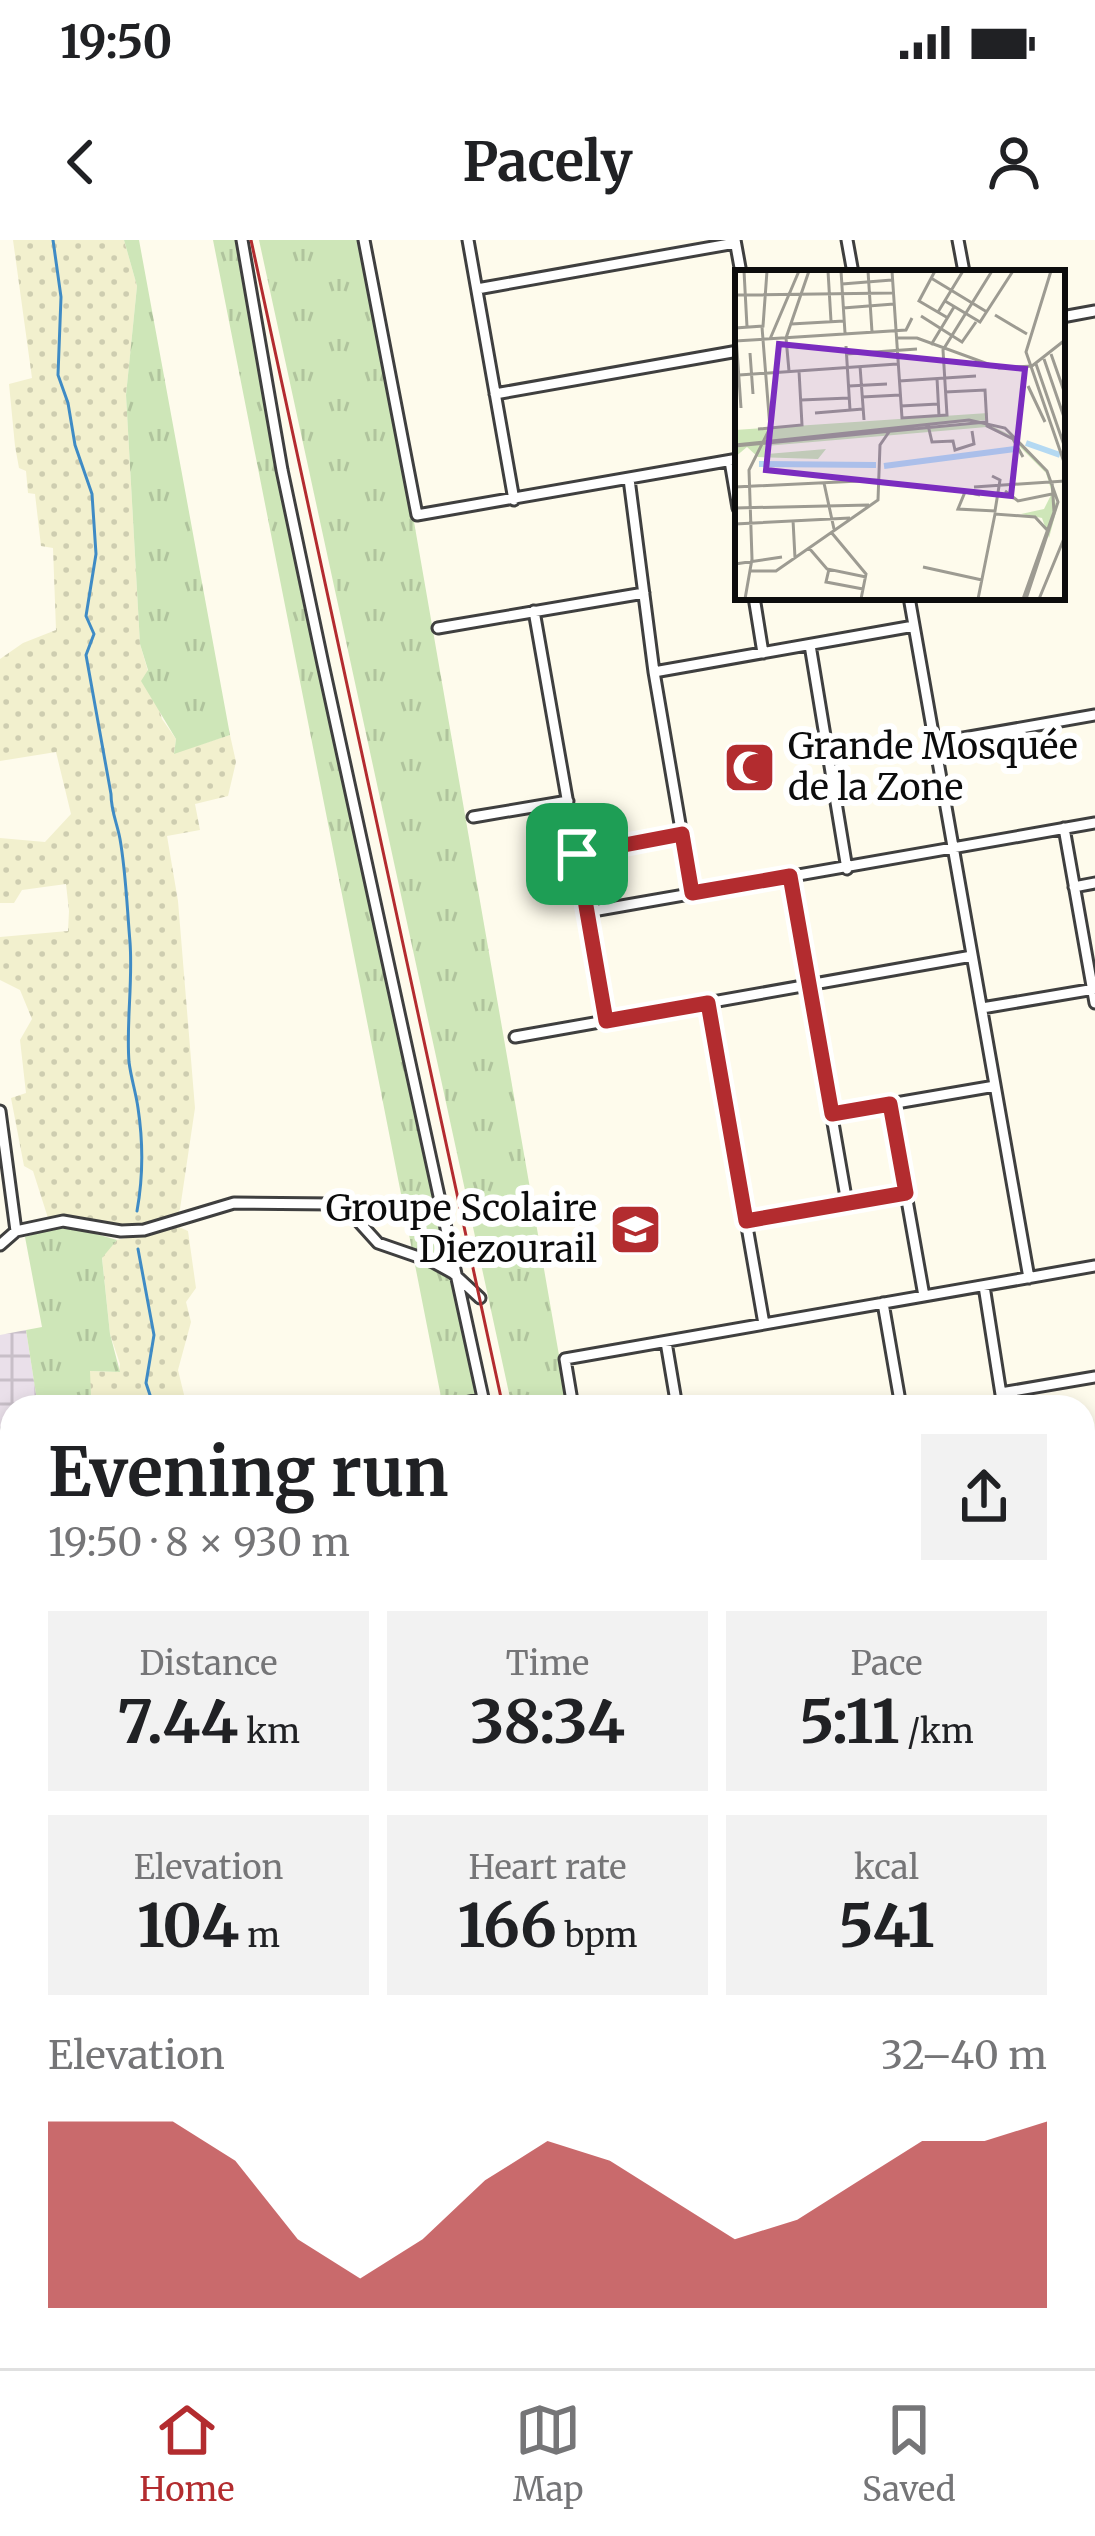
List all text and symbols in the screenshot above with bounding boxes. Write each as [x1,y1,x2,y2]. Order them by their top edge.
text: 19:50 [60,14,172,70]
text: Pacely [462,128,633,196]
icon: back [48,129,114,195]
icon: person [981,129,1047,195]
inset map [735,270,1065,600]
place label: Grande Mosquée de la Zone [788,724,1078,810]
mosque icon: Grande Mosquée de la Zone [721,739,777,795]
pin [526,803,628,905]
icon: arrive [544,821,610,887]
place label: Groupe Scolaire Diezourail [326,1186,597,1272]
school or university icon: Groupe Scolaire Diezourail [608,1201,664,1257]
text: Evening run [48,1431,449,1514]
button: share [921,1434,1047,1560]
text: 19:50 · 8 × 930 m [48,1518,350,1567]
text: Distance [140,1643,277,1684]
text: Time [506,1643,589,1684]
text: Pace [850,1643,923,1684]
text: 7.44 [117,1684,238,1759]
text: 38:34 [470,1684,625,1759]
text: 5:11 [799,1684,899,1759]
text: km [238,1711,300,1752]
text: /km [899,1711,974,1752]
text: Elevation [134,1847,283,1888]
text: Heart rate [469,1847,626,1888]
text: kcal [854,1847,919,1888]
text: 104 [137,1888,239,1963]
text: 166 [458,1888,557,1963]
text: 541 [838,1888,935,1963]
text: m [239,1915,280,1956]
text: bpm [557,1915,637,1956]
text: Elevation [48,2031,225,2080]
text: 32–40 m [881,2031,1047,2080]
tab: Home [139,2397,234,2510]
tab: Map [513,2397,583,2510]
tab: Saved [862,2397,956,2510]

